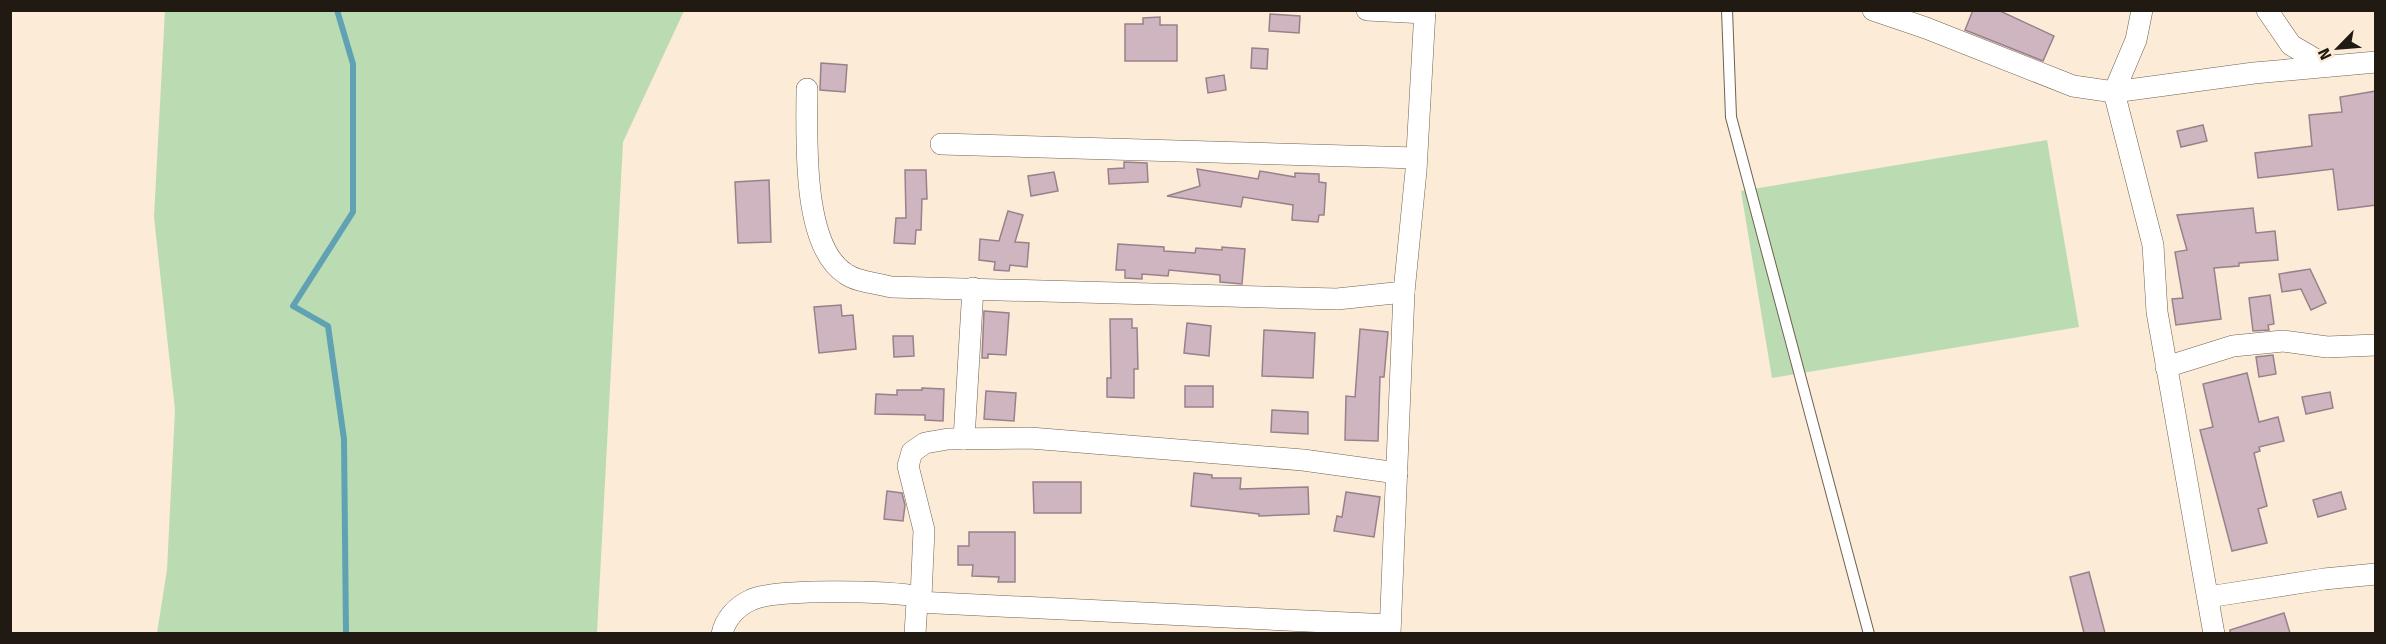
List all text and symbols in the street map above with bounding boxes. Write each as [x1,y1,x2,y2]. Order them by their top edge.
north arrow [2308,18,2368,78]
text: N [2314,45,2336,63]

